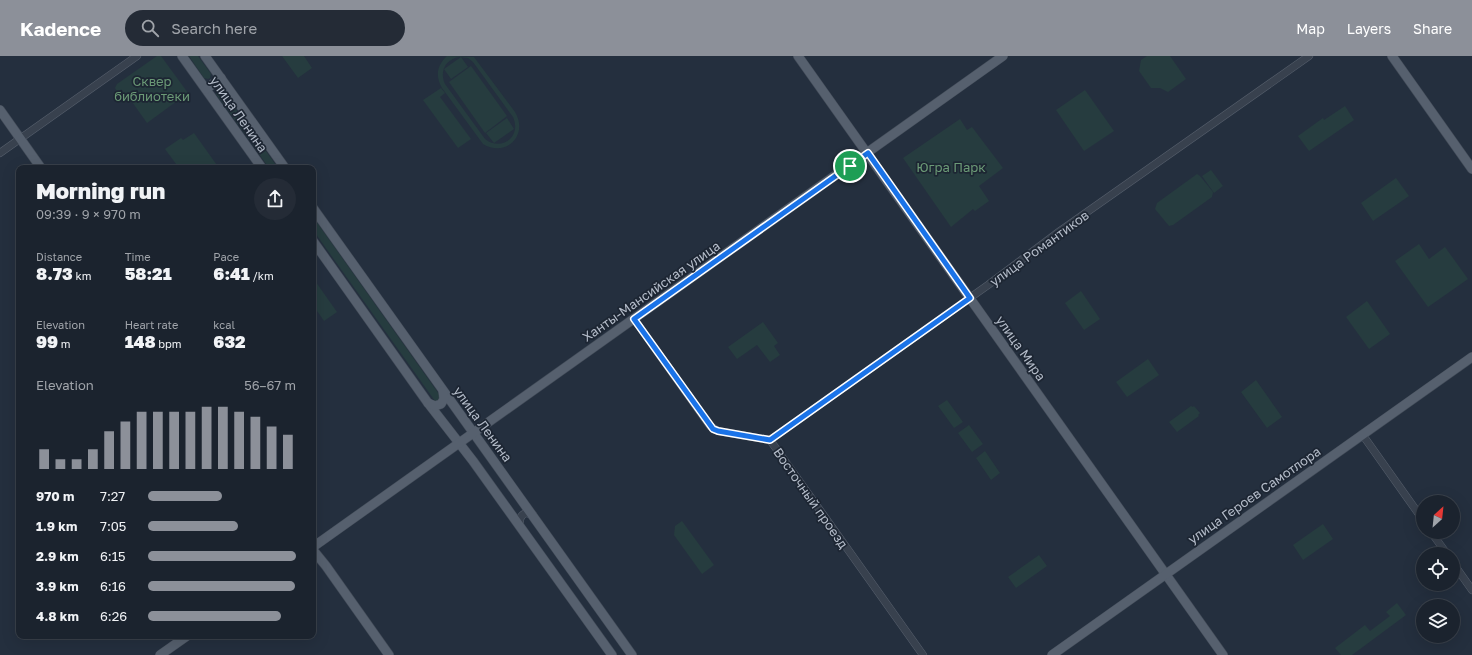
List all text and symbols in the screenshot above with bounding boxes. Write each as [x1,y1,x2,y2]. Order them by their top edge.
search box [125,10,405,46]
text: Kadence [20,17,101,40]
icon: search [139,17,161,39]
text: Search here [171,19,257,37]
text: Map [1296,20,1325,37]
text: Layers [1347,20,1391,37]
text: Share [1413,20,1452,37]
park label: Сквер библиотеки [114,73,190,104]
street label: улица Ленина [207,73,271,155]
pin [833,149,867,183]
icon: arrive [839,155,861,177]
park label: Югра Парк [916,159,986,175]
text: Morning run [36,177,165,204]
button: share [254,178,296,220]
text: 09:39 · 9 × 970 m [36,206,141,222]
street label: улица Романтиков [986,207,1092,289]
street label: Ханты-Мансийская улица [579,237,723,345]
text: Distance [36,250,82,263]
text: Time [125,250,151,263]
text: Pace [213,250,239,263]
text: 8.73 [36,263,73,284]
text: 58:21 [125,263,172,284]
text: 6:41 [213,263,250,284]
text: km [73,269,91,282]
text: /km [250,269,274,282]
street label: улица Мира [993,312,1049,384]
text: Elevation [36,318,85,331]
text: Heart rate [125,318,178,331]
text: kcal [213,318,235,331]
text: 99 [36,331,58,352]
text: 148 [125,331,156,352]
text: 632 [213,331,246,352]
text: m [58,337,71,350]
text: bpm [156,337,182,350]
text: Elevation [36,377,94,393]
text: 56–67 m [244,377,296,393]
street label: улица Ленина [450,383,516,465]
street label: улица Героев Самотлора [1184,443,1324,547]
street label: Восточный проезд [770,445,852,552]
text: 970 m [36,488,74,504]
text: 7:27 [100,488,125,504]
north arrow [1416,495,1460,539]
map controls [1416,495,1460,643]
text: 1.9 km [36,518,77,534]
text: 7:05 [100,518,126,534]
button: locate [1416,547,1460,591]
text: 2.9 km [36,548,79,564]
text: 6:15 [100,548,126,564]
text: 3.9 km [36,578,79,594]
text: 6:16 [100,578,126,594]
button: layers [1416,599,1460,643]
text: 4.8 km [36,608,79,624]
text: 6:26 [100,608,127,624]

